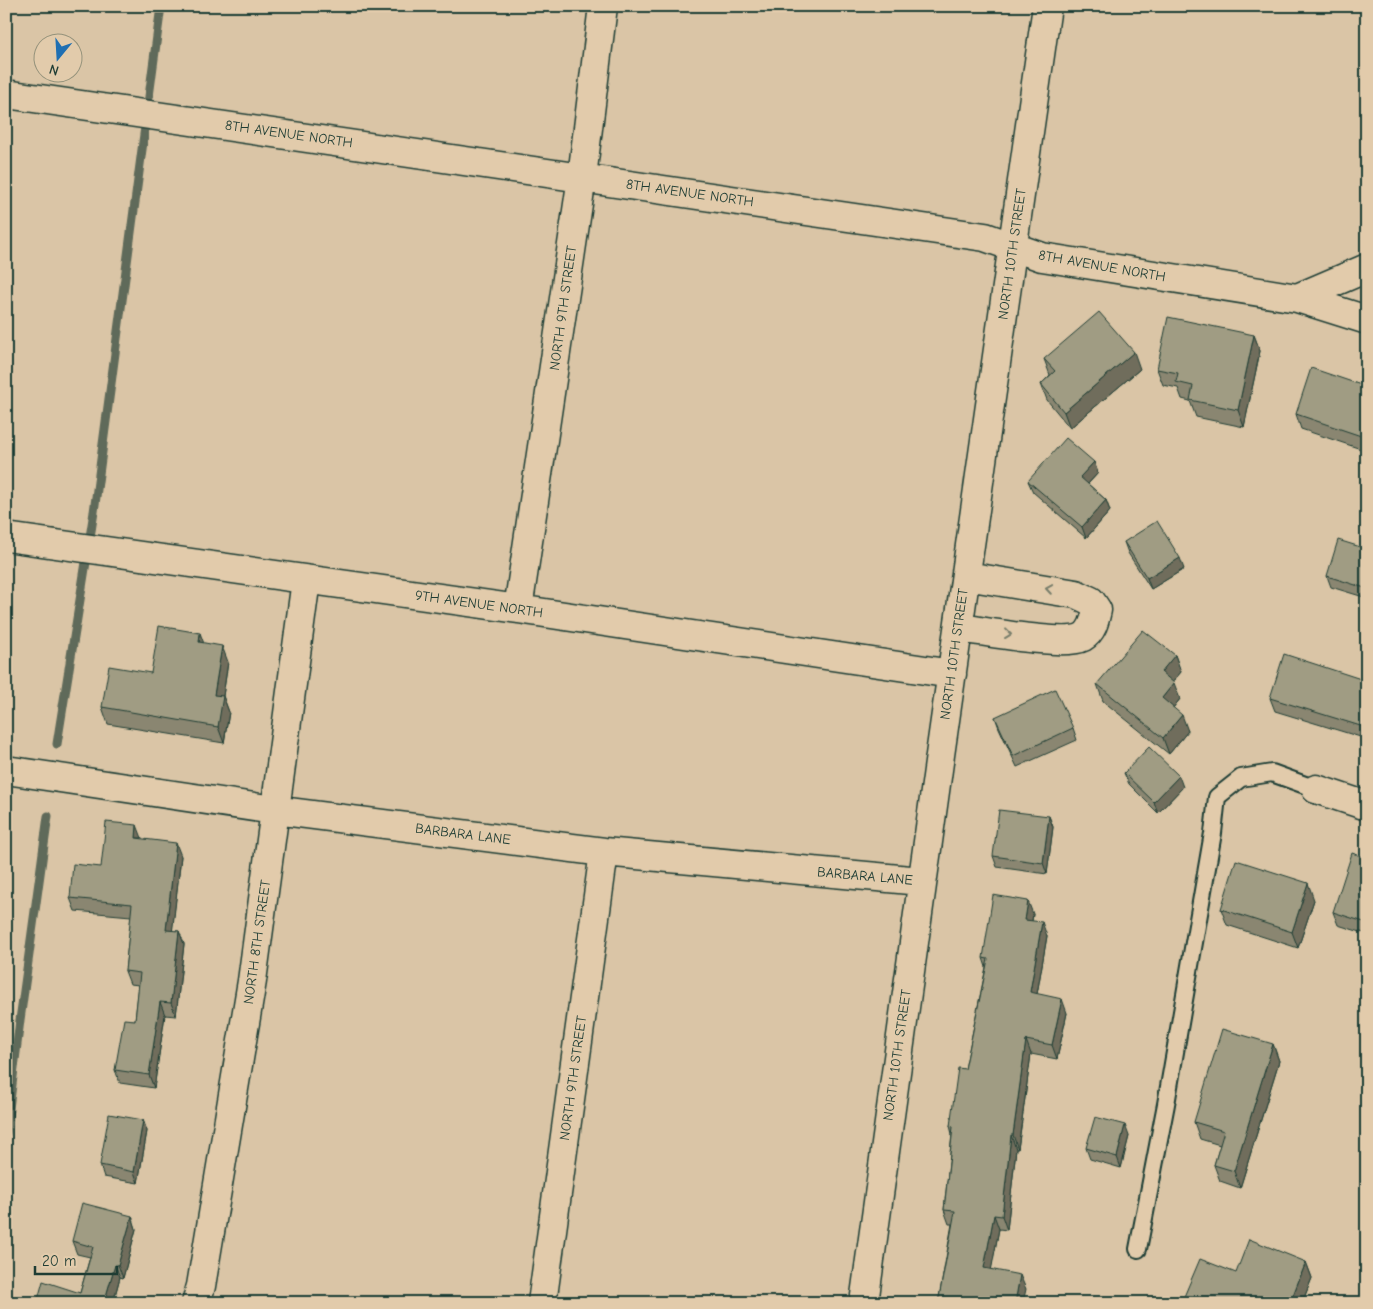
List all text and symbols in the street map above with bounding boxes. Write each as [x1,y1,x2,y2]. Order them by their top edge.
north arrow [32,32,82,82]
text: N [47,60,61,79]
street label: 8TH AVENUE NORTH [224,117,354,151]
street label: 8TH AVENUE NORTH [625,176,755,210]
street label: NORTH 10TH STREET [994,187,1030,321]
street label: NORTH 9TH STREET [546,244,580,371]
street label: 8TH AVENUE NORTH [1037,246,1167,286]
one-way arrow [1045,585,1053,595]
street label: 9TH AVENUE NORTH [414,587,544,621]
street label: NORTH 10TH STREET [936,587,972,721]
one-way arrow [1004,628,1012,639]
street label: BARBARA LANE [414,820,512,848]
street label: BARBARA LANE [816,863,914,889]
street label: NORTH 8TH STREET [240,878,274,1005]
street label: NORTH 10TH STREET [879,988,915,1122]
street label: NORTH 9TH STREET [556,1014,590,1141]
scale bar [35,1244,118,1276]
text: 20 m [42,1252,76,1270]

